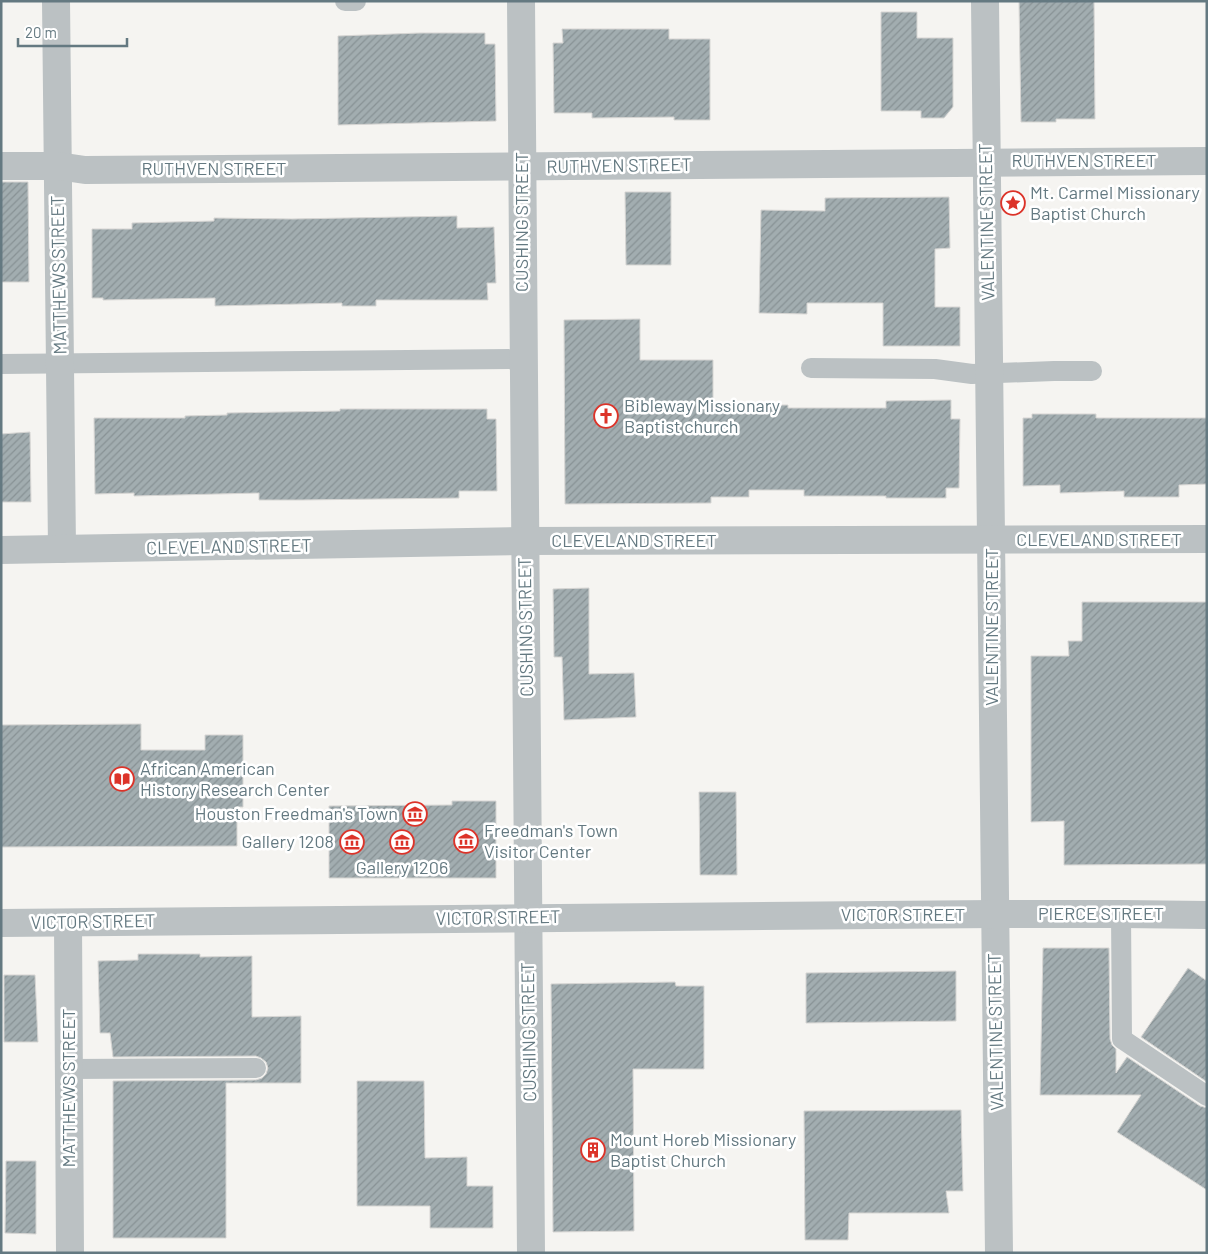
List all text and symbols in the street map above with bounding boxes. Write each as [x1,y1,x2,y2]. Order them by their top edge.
scale bar [18,15,126,47]
text: 20 m [25,23,57,41]
street label: VALENTINE STREET [974,143,998,301]
street label: RUTHVEN STREET [1011,149,1157,171]
street label: CUSHING STREET [510,152,532,292]
street label: RUTHVEN STREET [546,153,692,177]
street label: RUTHVEN STREET [141,157,287,179]
place label: Mt. Carmel Missionary Baptist Church [1030,181,1200,224]
place icon: Mt. Carmel Missionary Baptist Church [1000,190,1026,216]
street label: MATTHEWS STREET [46,195,70,355]
place label: Bibleway Missionary Baptist church [624,394,780,437]
church icon: Bibleway Missionary Baptist church [593,403,619,429]
street label: CLEVELAND STREET [1016,528,1182,550]
street label: CLEVELAND STREET [551,529,717,551]
street label: CLEVELAND STREET [146,534,312,558]
street label: VALENTINE STREET [980,548,1002,706]
street label: CUSHING STREET [513,557,537,697]
place label: African American History Research Center [140,757,330,800]
library icon: African American History Research Center [109,766,135,792]
museum icon: Houston Freedman's Town [402,801,428,827]
place label: Houston Freedman's Town [195,802,398,824]
place label: Freedman's Town Visitor Center [484,819,618,862]
museum icon: Freedman's Town Visitor Center [453,828,479,854]
museum icon: Gallery 1208 [339,829,365,855]
museum icon: Gallery 1206 [389,829,415,855]
place label: Gallery 1208 [242,830,334,852]
place label: Gallery 1206 [356,856,448,878]
street label: PIERCE STREET [1038,902,1164,924]
street label: VICTOR STREET [841,903,965,925]
street label: VICTOR STREET [435,905,560,929]
street label: VICTOR STREET [30,909,155,933]
street label: VALENTINE STREET [983,953,1007,1111]
street label: CUSHING STREET [516,962,540,1102]
street label: MATTHEWS STREET [57,1008,79,1168]
place label: Mount Horeb Missionary Baptist Church [610,1128,796,1171]
building icon: Mount Horeb Missionary Baptist Church [580,1137,606,1163]

